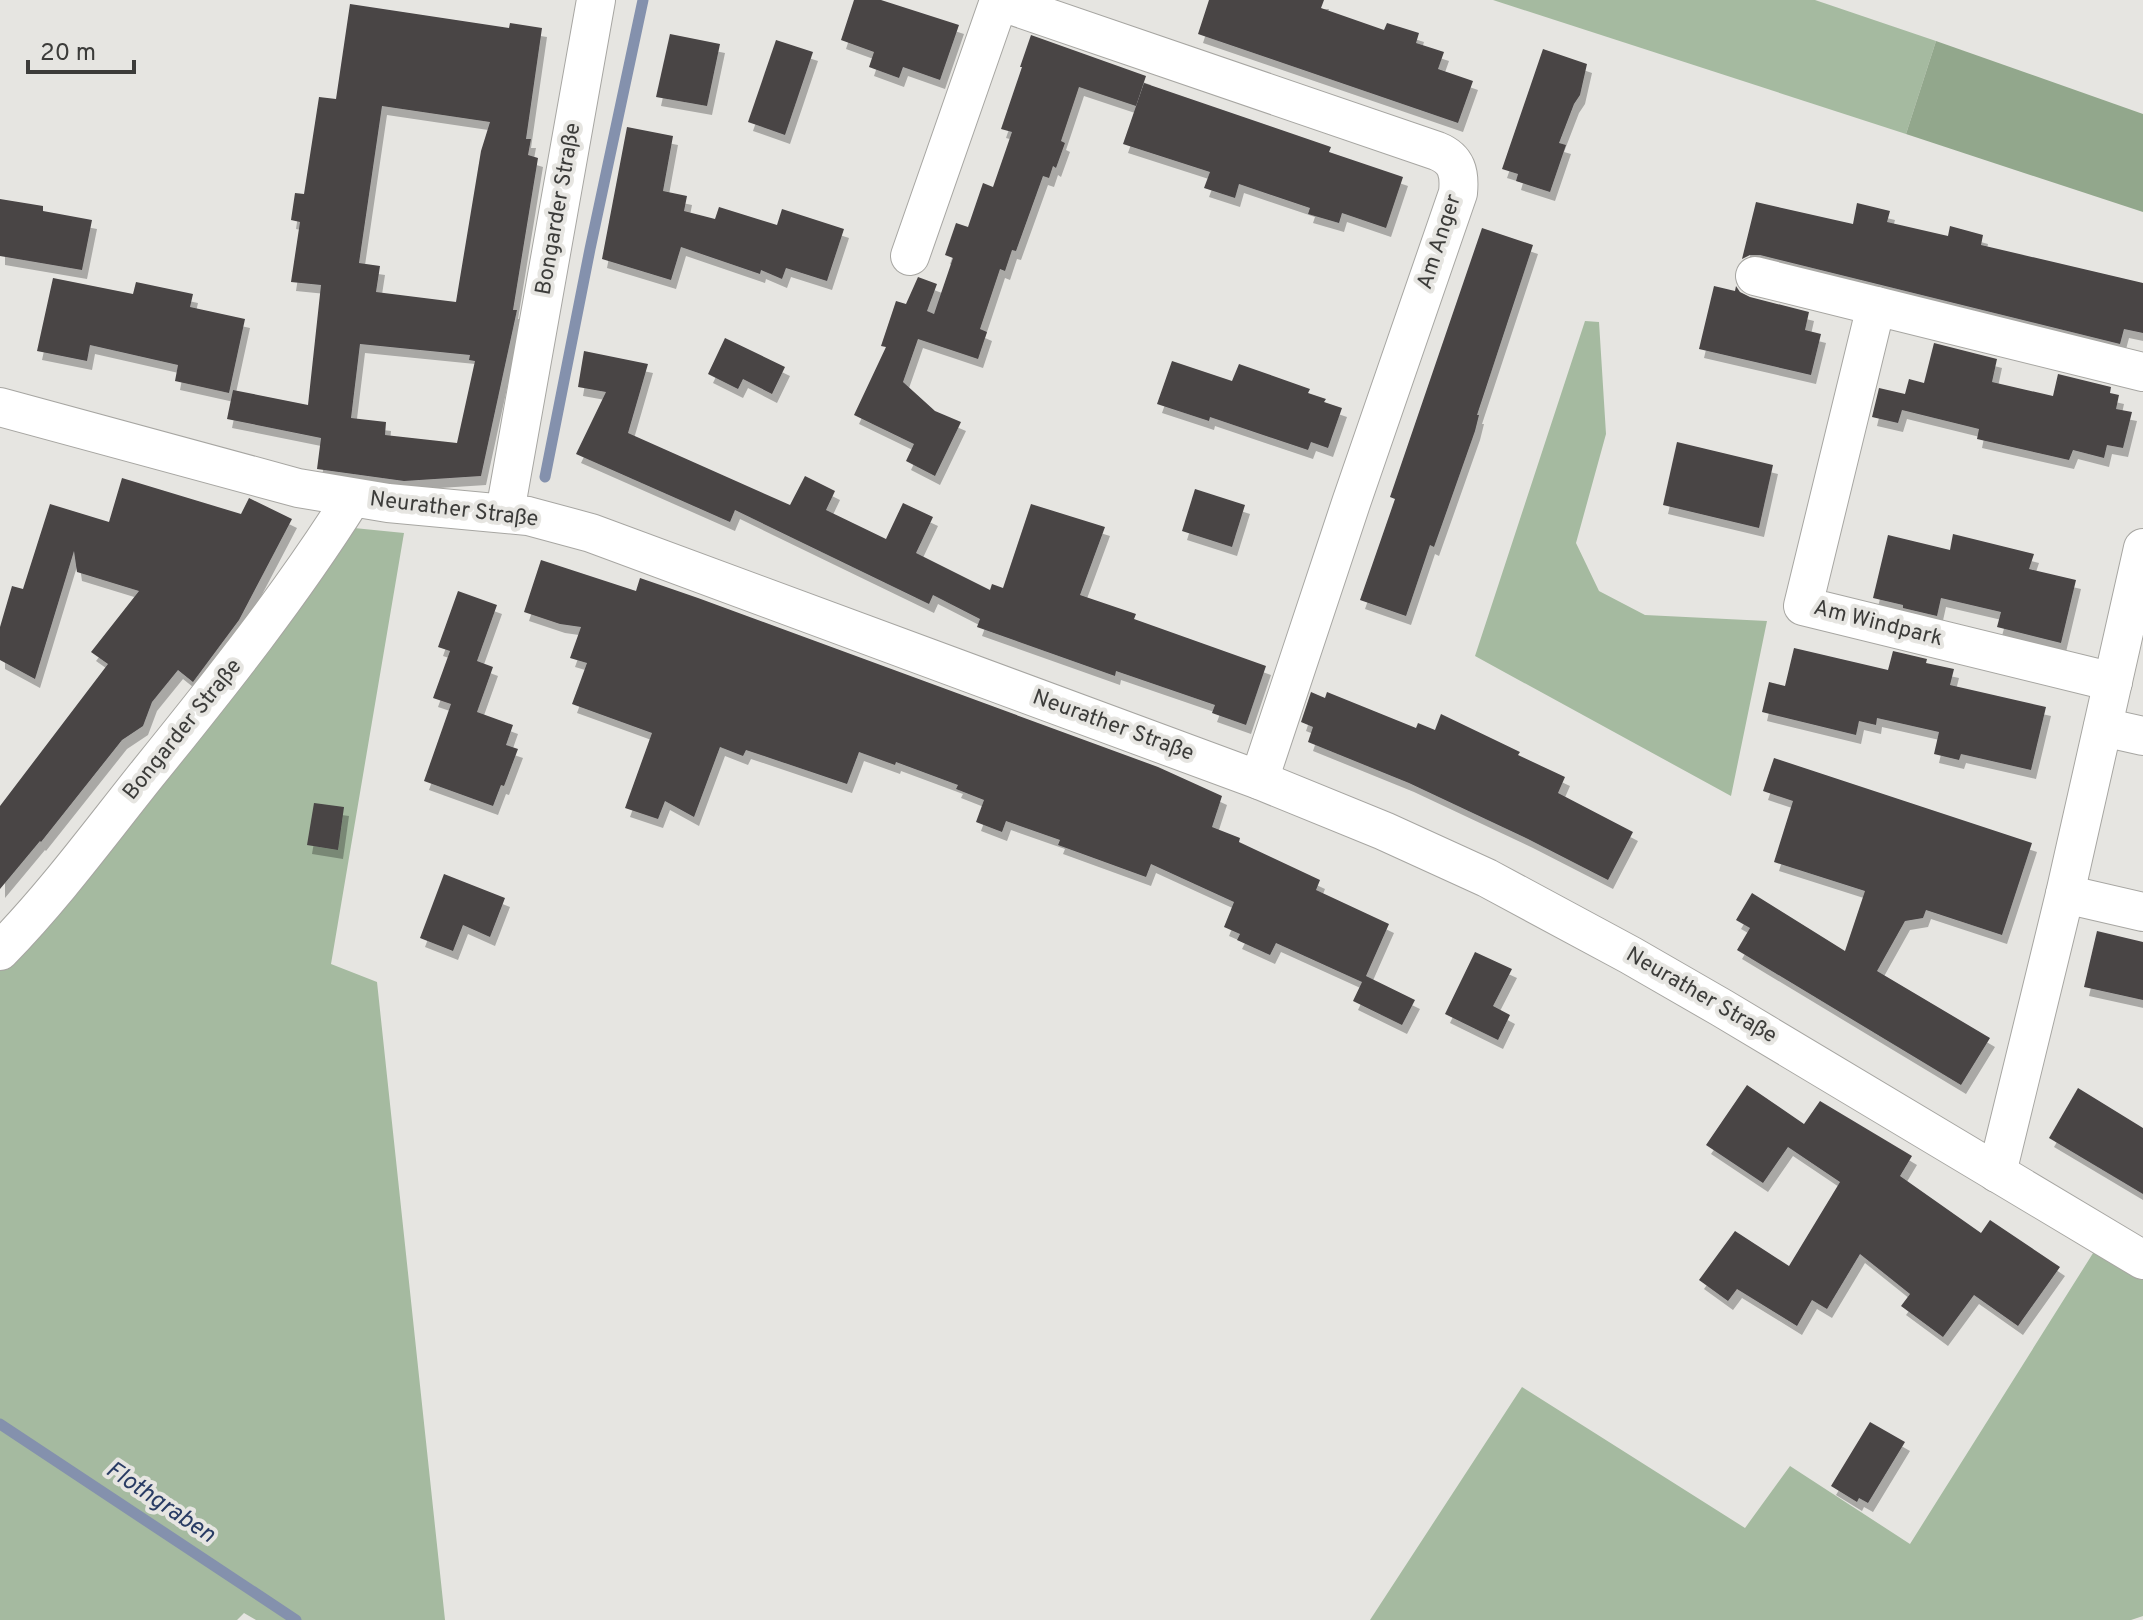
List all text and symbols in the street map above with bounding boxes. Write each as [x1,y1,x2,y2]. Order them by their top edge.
scale bar [28,24,134,74]
text: 20 m [40,39,96,69]
street label: Bongarder Straße [531,121,587,297]
street label: Am Anger [1412,191,1468,293]
street label: Neurather Straße [368,486,540,534]
street label: Am Windpark [1811,595,1945,653]
street label: Bongarder Straße [118,654,248,806]
street label: Neurather Straße [1029,684,1197,768]
street label: Neurather Straße [1621,942,1781,1050]
water label: Flothgraben [100,1455,220,1551]

